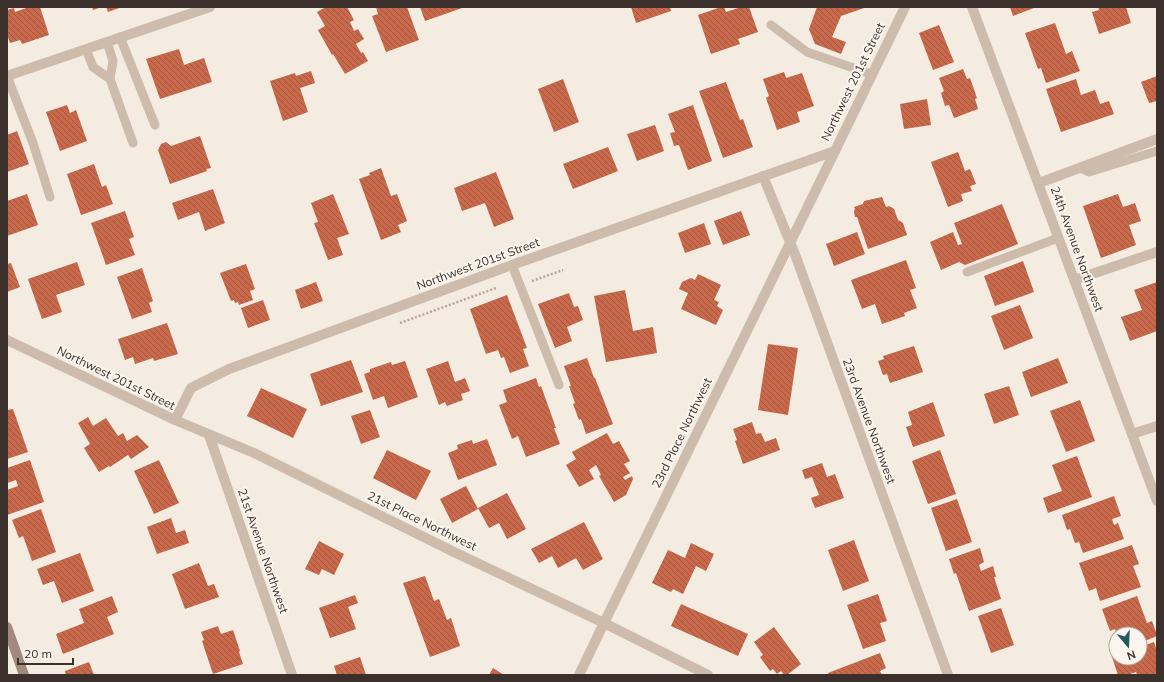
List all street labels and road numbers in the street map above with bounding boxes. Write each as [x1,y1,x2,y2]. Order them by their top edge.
street label: Northwest 201st Street [817,20,888,143]
street label: 24th Avenue Northwest [1048,184,1107,314]
street label: Northwest 201st Street [414,234,541,293]
street label: Northwest 201st Street [55,342,178,413]
street label: 23rd Avenue Northwest [840,356,899,486]
street label: 23rd Place Northwest [648,375,715,490]
street label: 21st Avenue Northwest [235,486,292,615]
street label: 21st Place Northwest [365,488,479,554]

